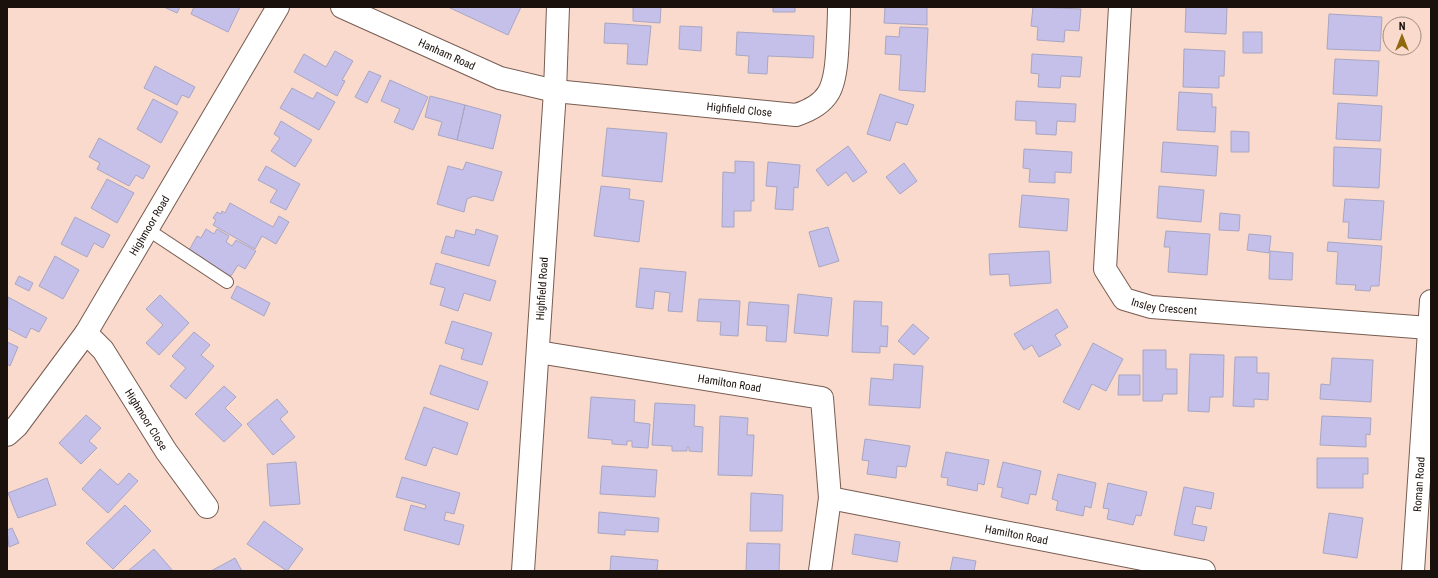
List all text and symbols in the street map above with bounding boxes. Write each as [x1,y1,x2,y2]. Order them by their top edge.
north arrow [1382,16,1422,56]
text: N [1399,20,1406,33]
street label: Hanham Road [416,36,477,73]
street label: Highfield Close [706,100,773,119]
street label: Highmoor Road [127,193,172,258]
street label: Highfield Road [533,257,550,321]
street label: Insley Crescent [1130,295,1197,317]
street label: Hamilton Road [697,371,762,395]
street label: Highmoor Close [122,386,170,453]
street label: Roman Road [1410,456,1427,512]
street label: Hamilton Road [984,522,1049,547]

